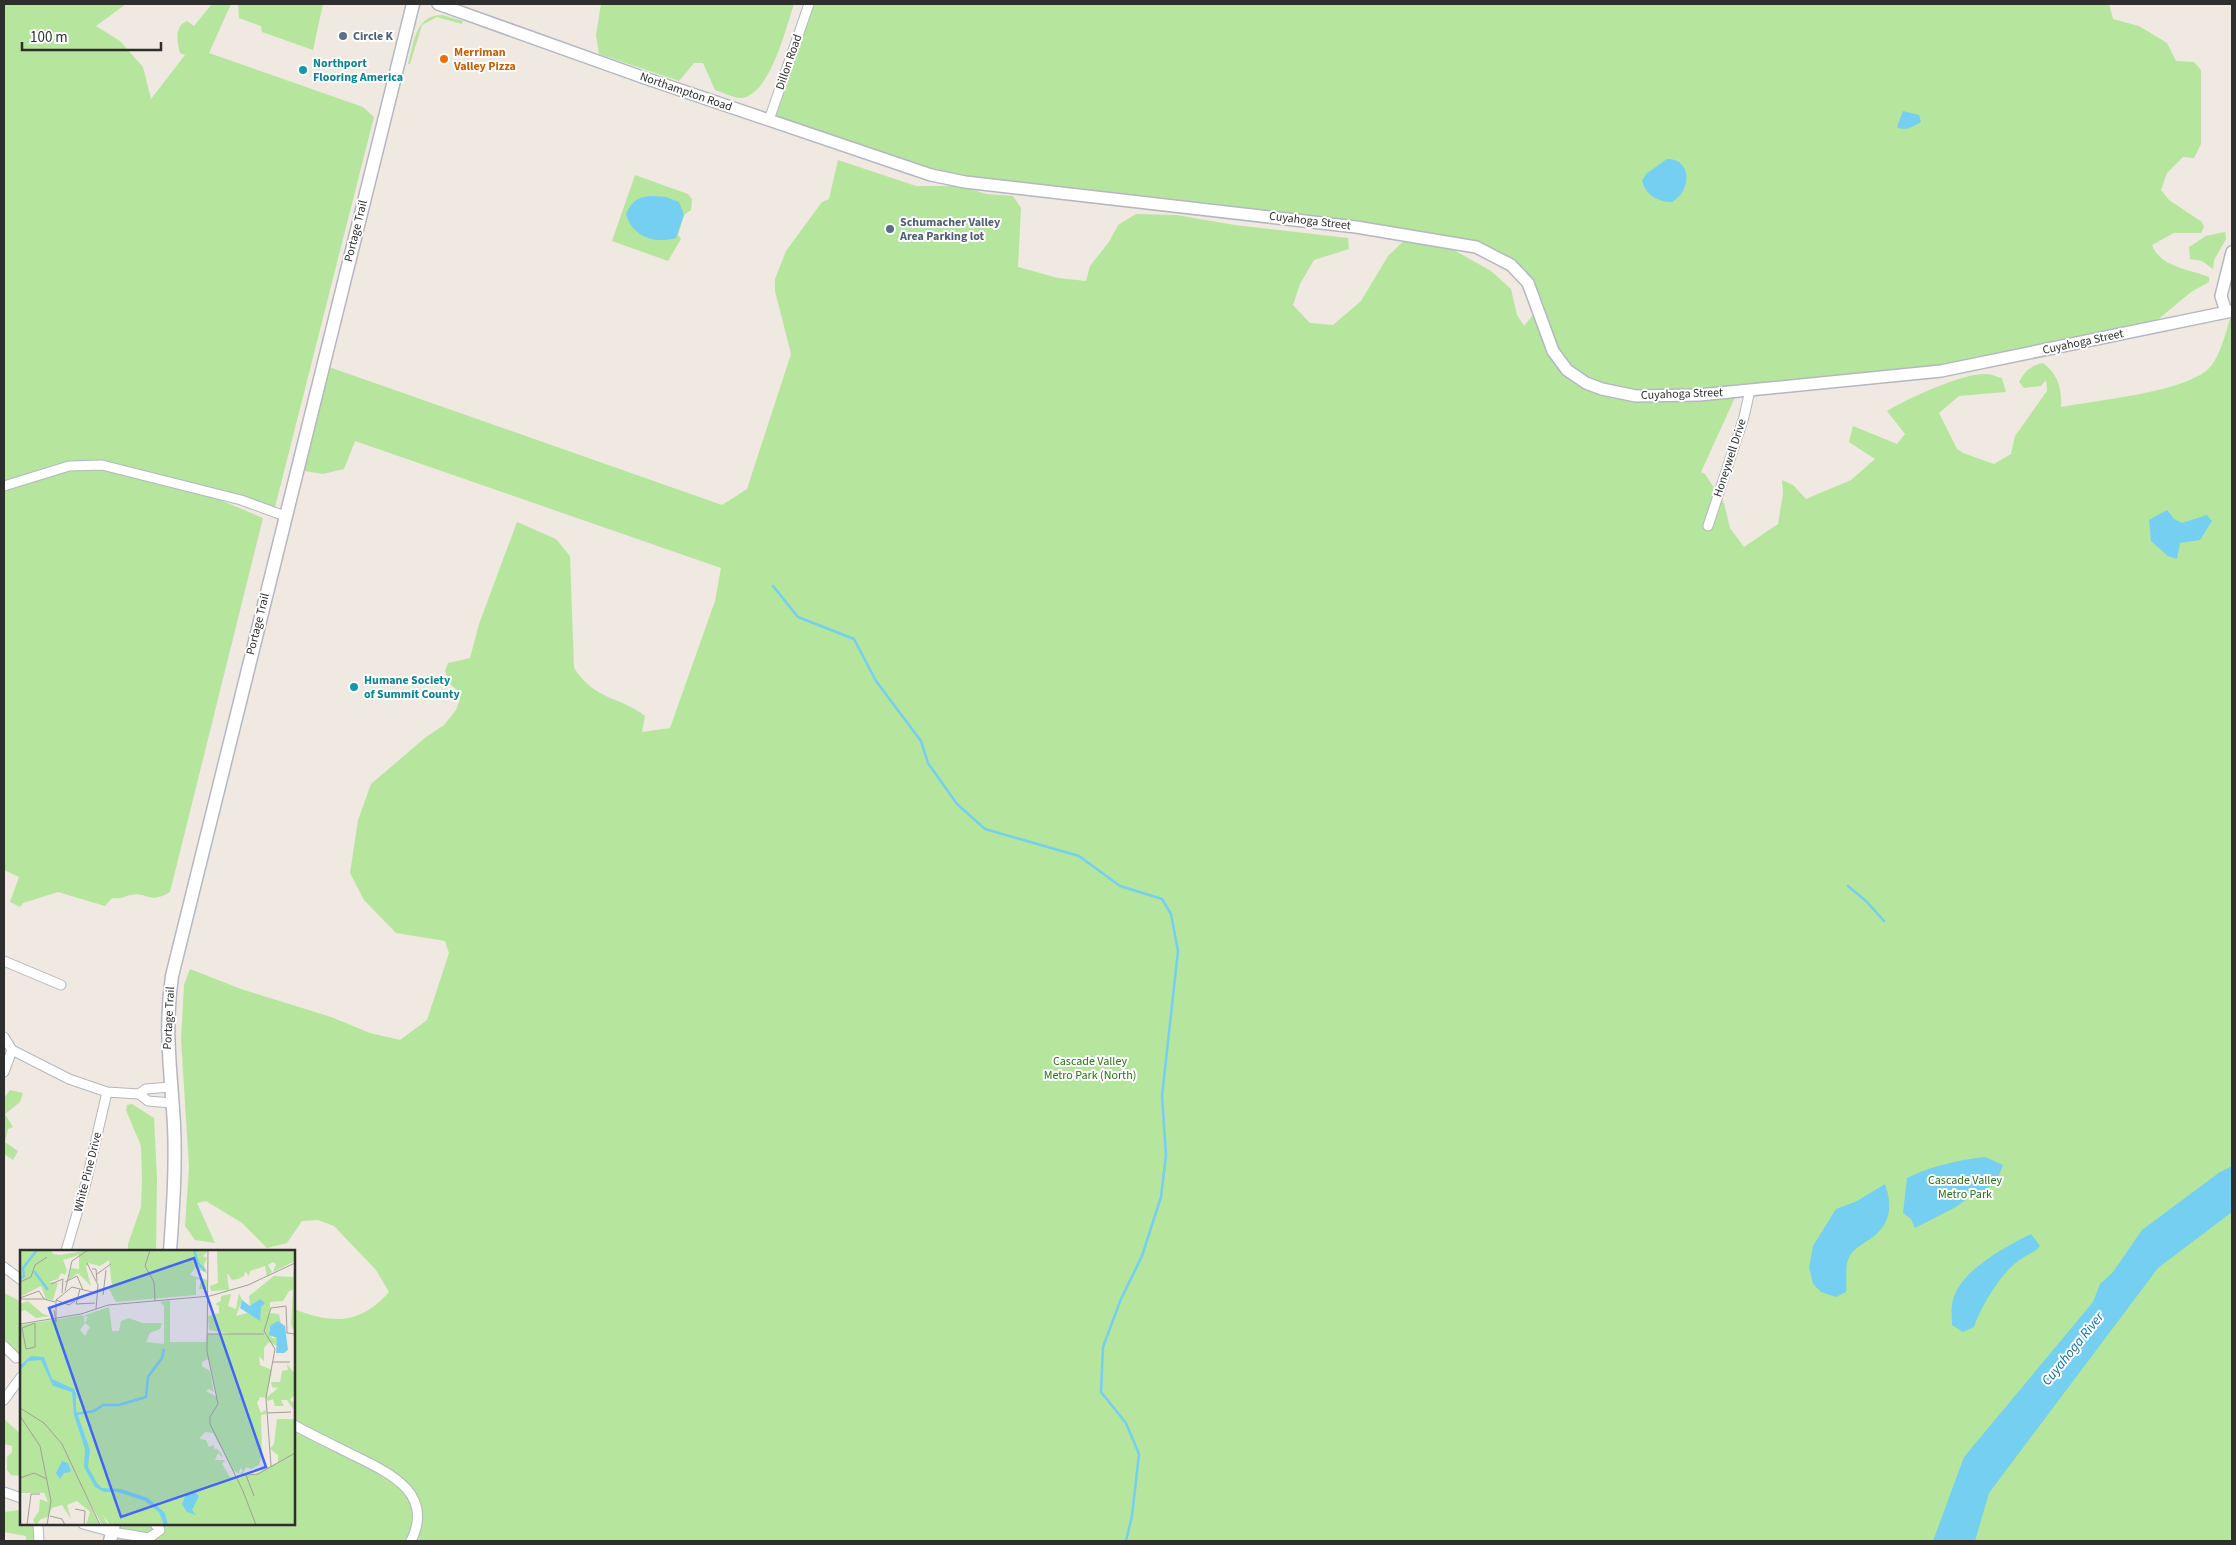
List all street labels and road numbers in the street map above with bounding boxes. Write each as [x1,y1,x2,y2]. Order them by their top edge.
street label: Dillon Road [772,32,806,92]
street label: Northampton Road [638,68,734,116]
street label: Portage Trail [340,198,372,264]
street label: Cuyahoga Street [1268,208,1352,234]
street label: Cuyahoga Street [2041,325,2125,359]
street label: Cuyahoga Street [1641,384,1723,404]
street label: Honeywell Drive [1709,417,1751,499]
street label: Portage Trail [242,591,274,657]
street label: Portage Trail [159,986,179,1050]
street label: White Pine Drive [70,1130,106,1214]

